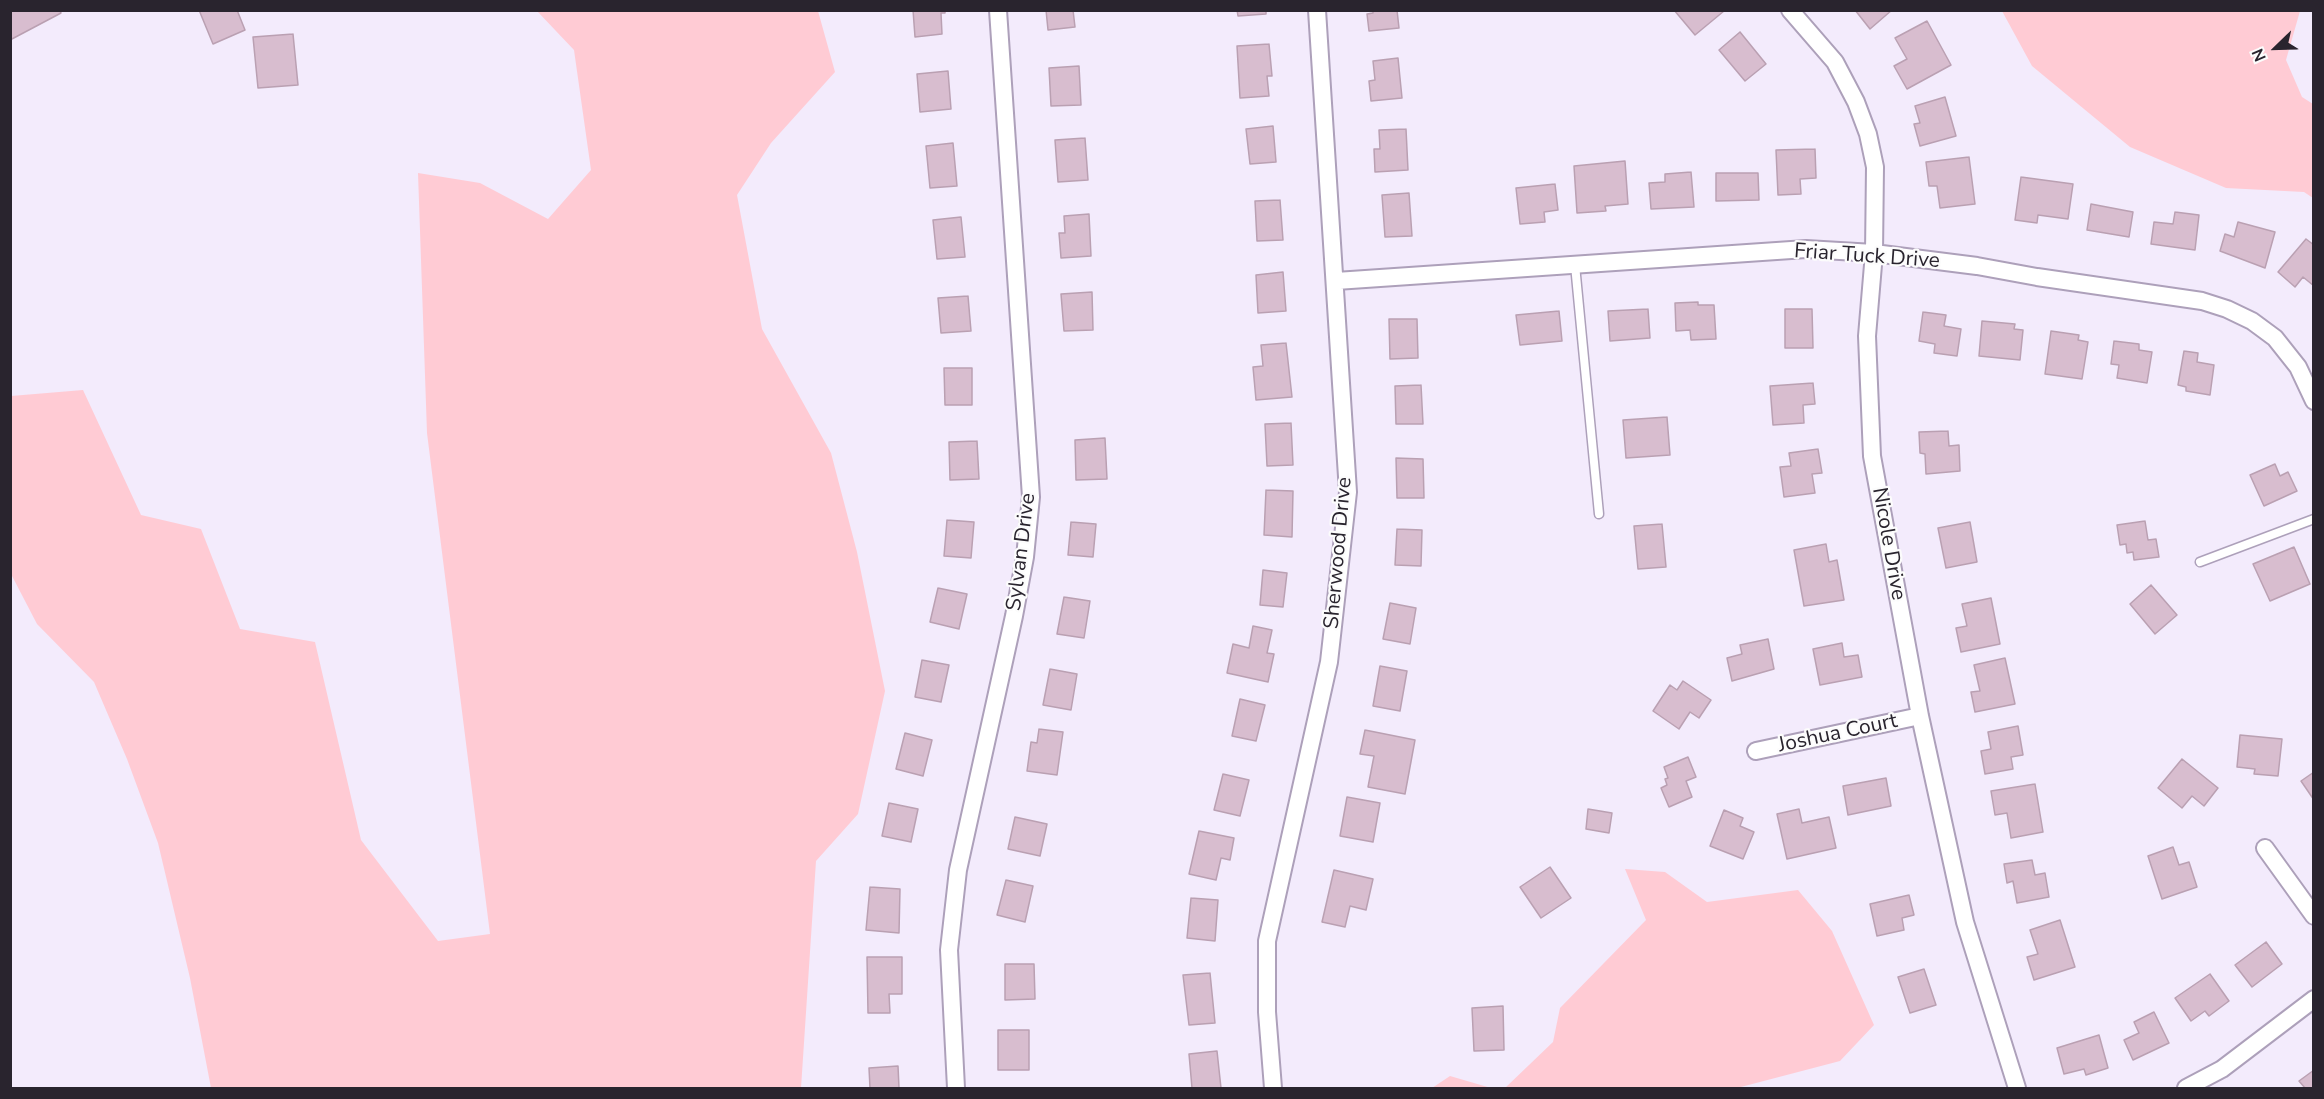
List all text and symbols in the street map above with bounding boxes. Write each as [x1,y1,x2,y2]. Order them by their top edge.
north arrow [2246,18,2306,78]
text: N [2247,45,2272,65]
street label: Friar Tuck Drive [1793,239,1941,275]
street label: Sherwood Drive [1320,476,1358,630]
street label: Nicole Drive [1866,486,1910,602]
street label: Sylvan Drive [1002,492,1042,612]
street label: Joshua Court [1776,709,1900,759]

